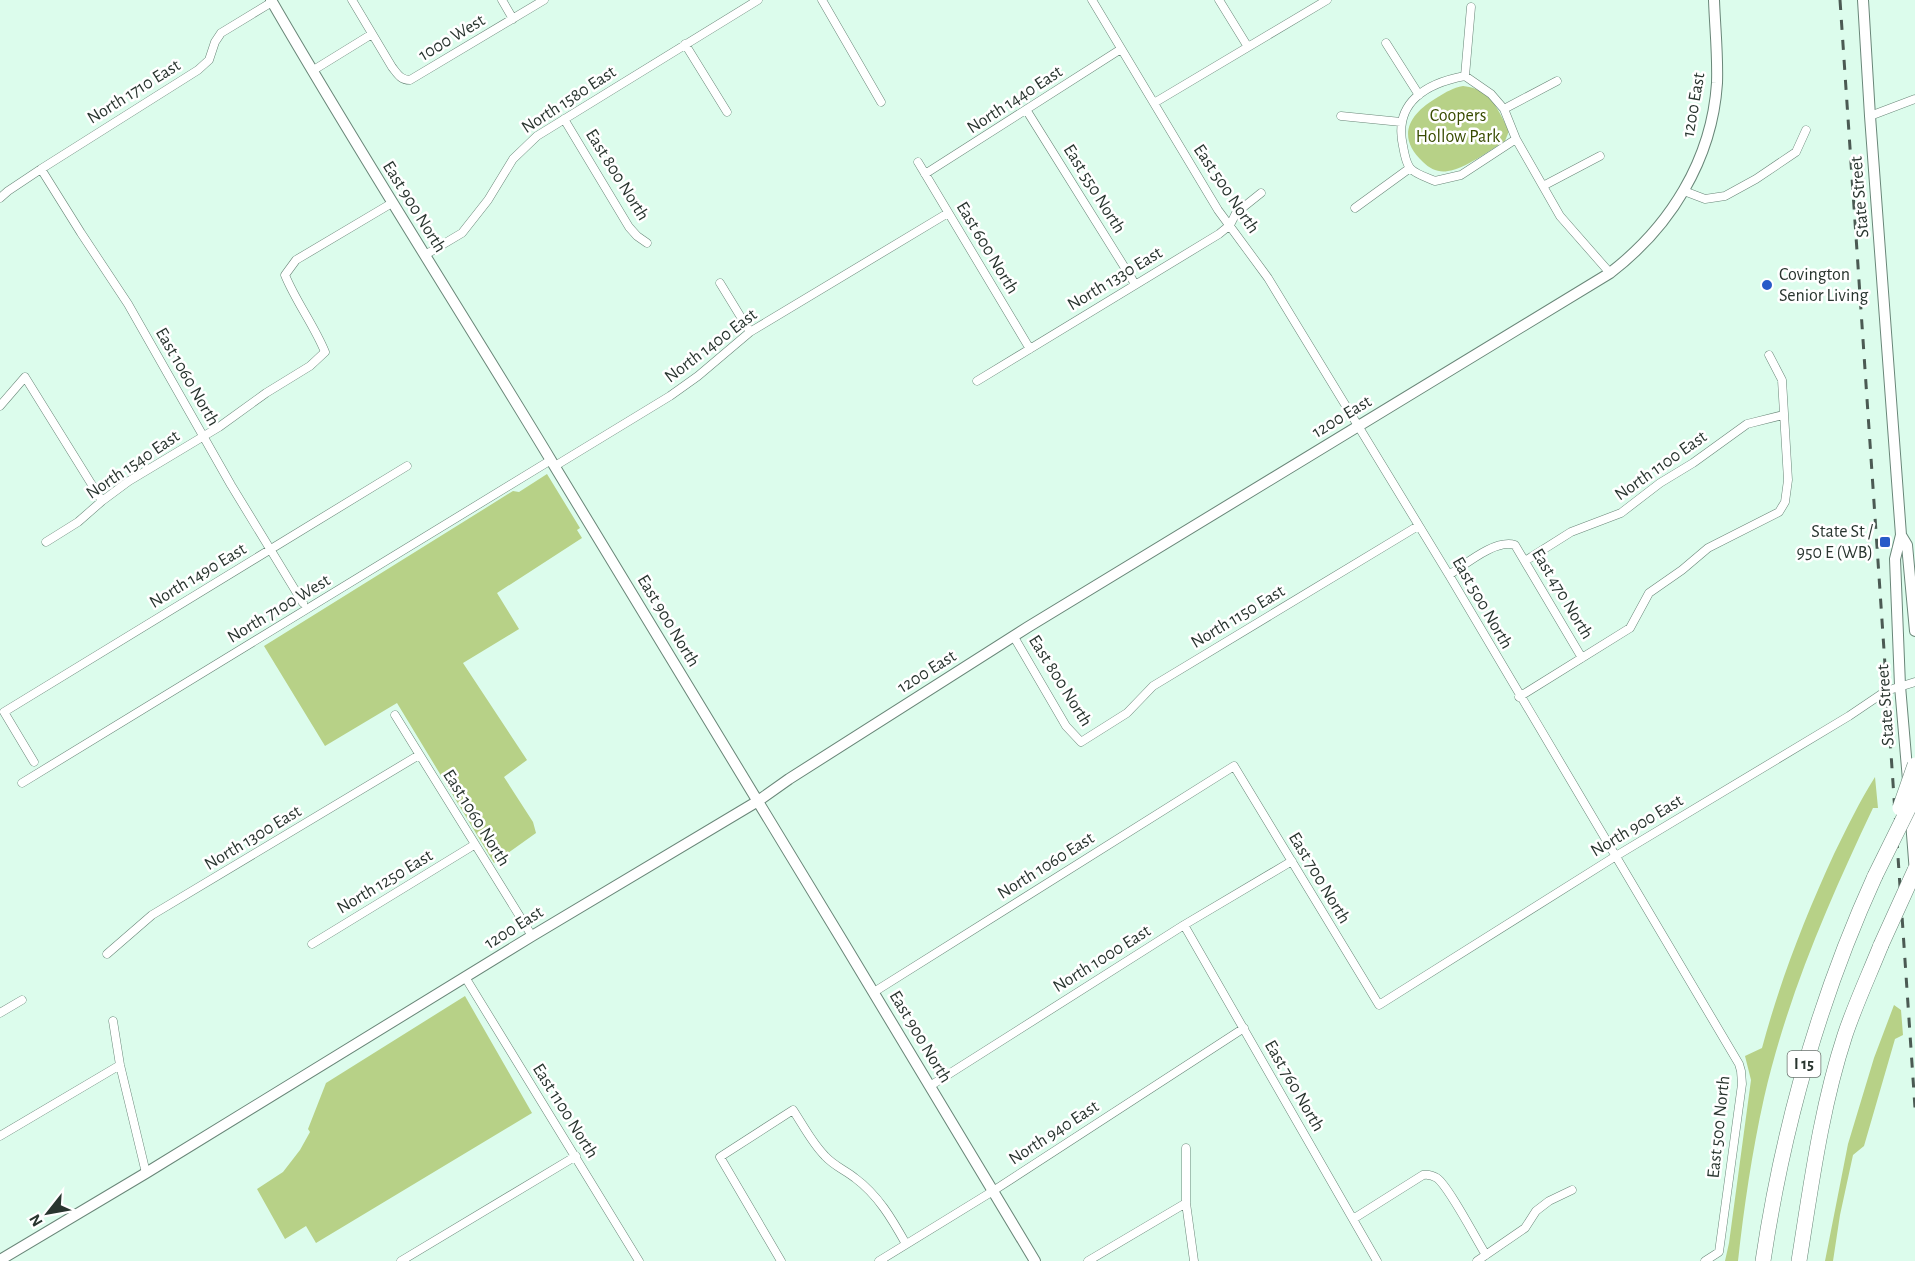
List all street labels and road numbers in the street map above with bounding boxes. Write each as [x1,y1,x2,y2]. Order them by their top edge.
street label: 1000 West [416,11,488,65]
street label: North 1710 East [84,56,184,128]
street label: North 1440 East [964,62,1066,137]
street label: North 1580 East [519,63,620,137]
street label: 1200 East [1679,71,1709,139]
street label: East 800 North [582,126,652,224]
street label: East 550 North [1060,141,1128,237]
street label: East 500 North [1190,141,1262,237]
street label: State Street [1847,155,1873,238]
street label: East 900 North [379,158,449,256]
street label: East 600 North [953,199,1021,297]
street label: North 1330 East [1064,244,1166,314]
street label: North 1400 East [662,305,761,386]
street label: East 1060 North [152,325,222,429]
street label: 1200 East [1309,392,1375,442]
street label: North 1540 East [83,427,183,503]
street label: North 1100 East [1612,428,1711,504]
street label: North 1490 East [147,540,250,612]
street label: East 470 North [1528,546,1596,642]
street label: East 500 North [1448,554,1516,652]
street label: North 7100 West [225,571,334,647]
street label: East 900 North [634,572,702,670]
street label: North 1150 East [1188,582,1288,652]
street label: East 800 North [1025,632,1095,730]
street label: 1200 East [894,647,960,697]
street label: State Street [1874,663,1898,746]
street label: East 1060 North [439,767,513,869]
street label: North 900 East [1588,791,1686,860]
street label: North 1300 East [202,802,305,874]
street label: North 1060 East [995,829,1098,903]
street label: East 700 North [1285,829,1353,927]
street label: North 1250 East [334,846,436,918]
street label: 1200 East [481,903,547,953]
street label: North 1000 East [1050,922,1154,996]
street label: East 900 North [886,988,954,1086]
street label: East 760 North [1261,1037,1327,1135]
road number: I 15 [1788,1051,1820,1077]
street label: East 1100 North [529,1060,601,1162]
street label: East 500 North [1705,1075,1733,1179]
street label: North 940 East [1006,1097,1102,1169]

